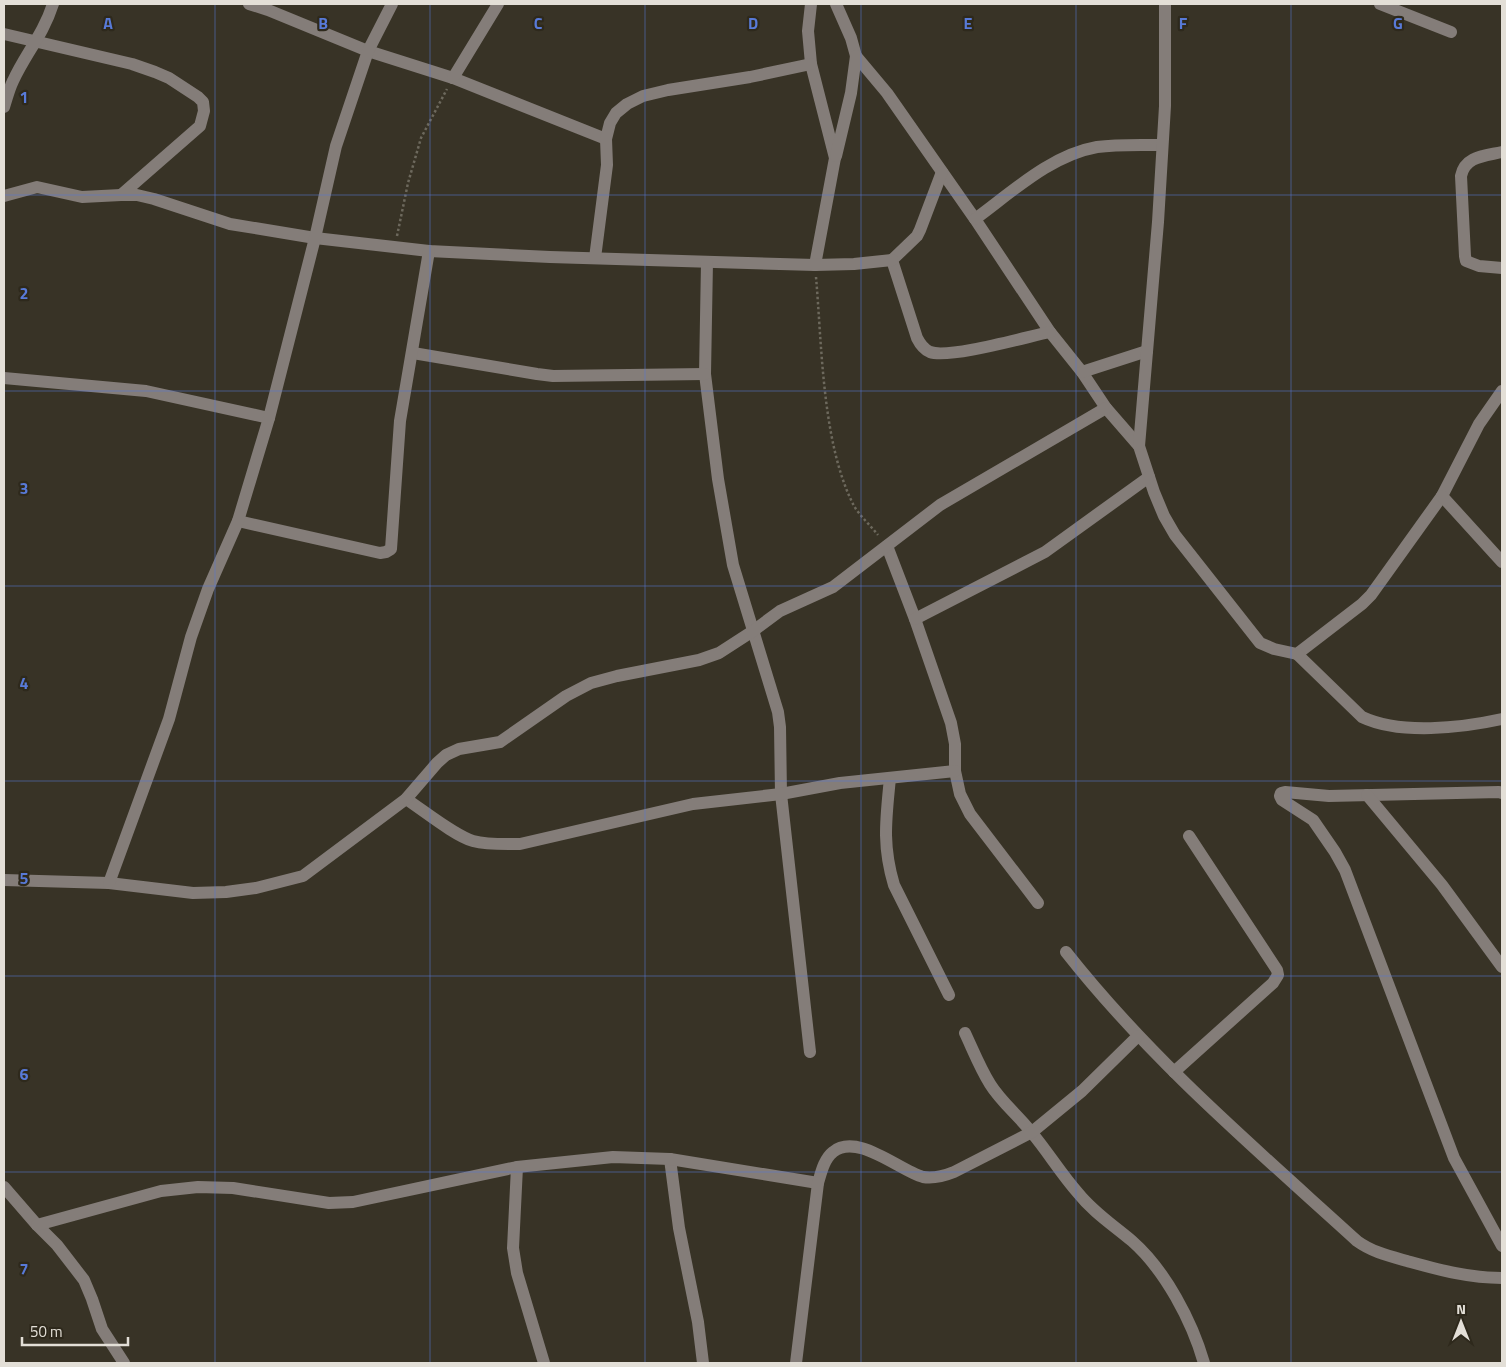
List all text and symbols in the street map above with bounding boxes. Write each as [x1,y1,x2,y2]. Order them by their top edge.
text: A [103,11,113,35]
text: B [318,11,328,35]
text: C [534,11,543,35]
text: D [748,11,758,35]
text: E [964,11,973,35]
text: F [1179,11,1188,35]
text: G [1393,11,1403,35]
text: 1 [20,85,28,109]
text: 2 [20,281,28,305]
text: 3 [20,476,28,500]
text: 4 [20,671,29,695]
text: 5 [20,866,29,890]
text: 6 [20,1062,29,1086]
text: 7 [20,1257,28,1281]
north arrow [1436,1297,1486,1347]
text: N [1456,1298,1466,1319]
scale bar [22,1314,129,1346]
text: 50 m [30,1320,63,1343]

